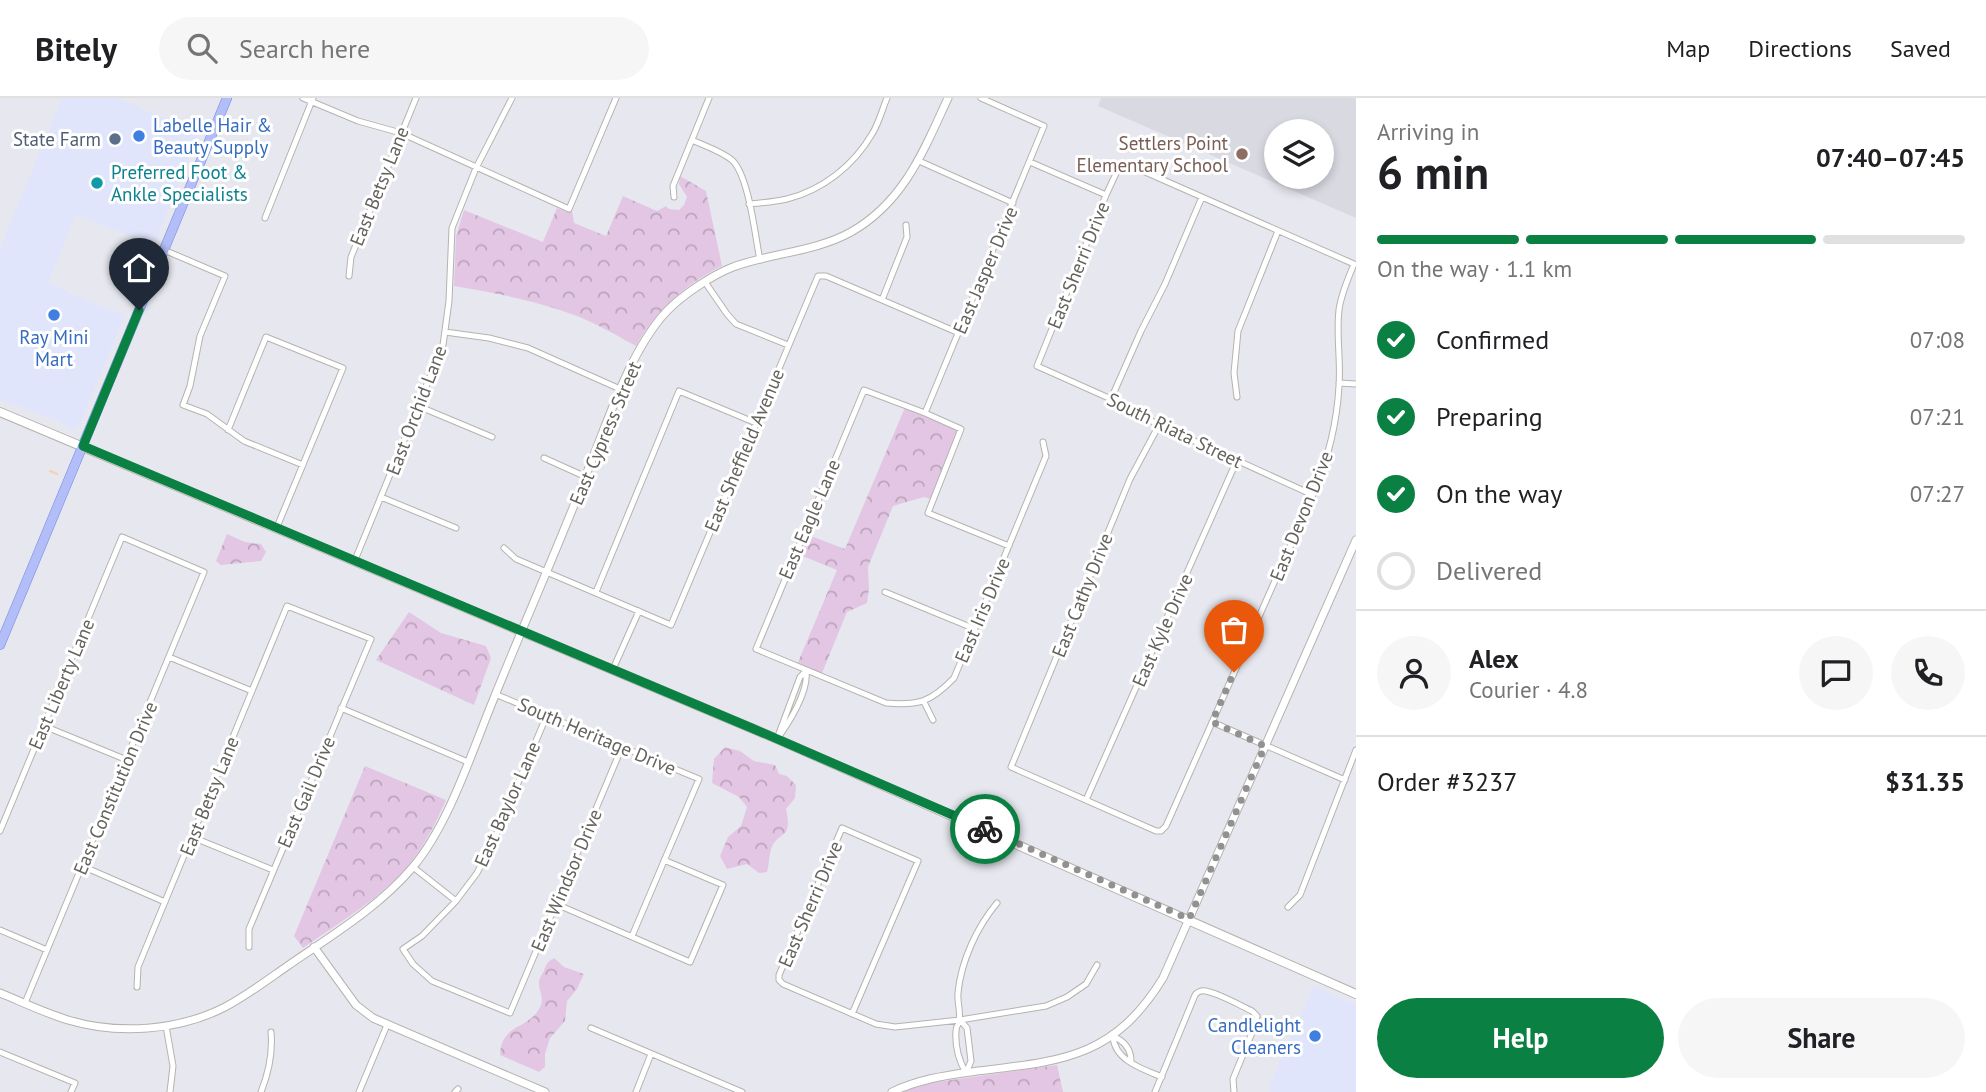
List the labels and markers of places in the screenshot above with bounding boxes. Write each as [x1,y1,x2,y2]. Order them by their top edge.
place label: Labelle Hair & Beauty Supply [153,113,272,159]
place label: State Farm [13,127,101,151]
marker: Labelle Hair & Beauty Supply [131,128,147,144]
marker: State Farm [107,131,123,147]
place label: Settlers Point Elementary School [1077,131,1229,177]
marker: Settlers Point Elementary School [1234,146,1250,162]
place label: Preferred Foot & Ankle Specialists [111,160,248,206]
marker: Preferred Foot & Ankle Specialists [89,175,105,191]
pin [109,238,169,310]
marker: Ray Mini Mart [46,307,62,323]
place label: Ray Mini Mart [19,325,89,371]
pin [1204,600,1264,672]
place label: Candlelight Cleaners [1208,1013,1302,1059]
marker: Candlelight Cleaners [1307,1028,1323,1044]

